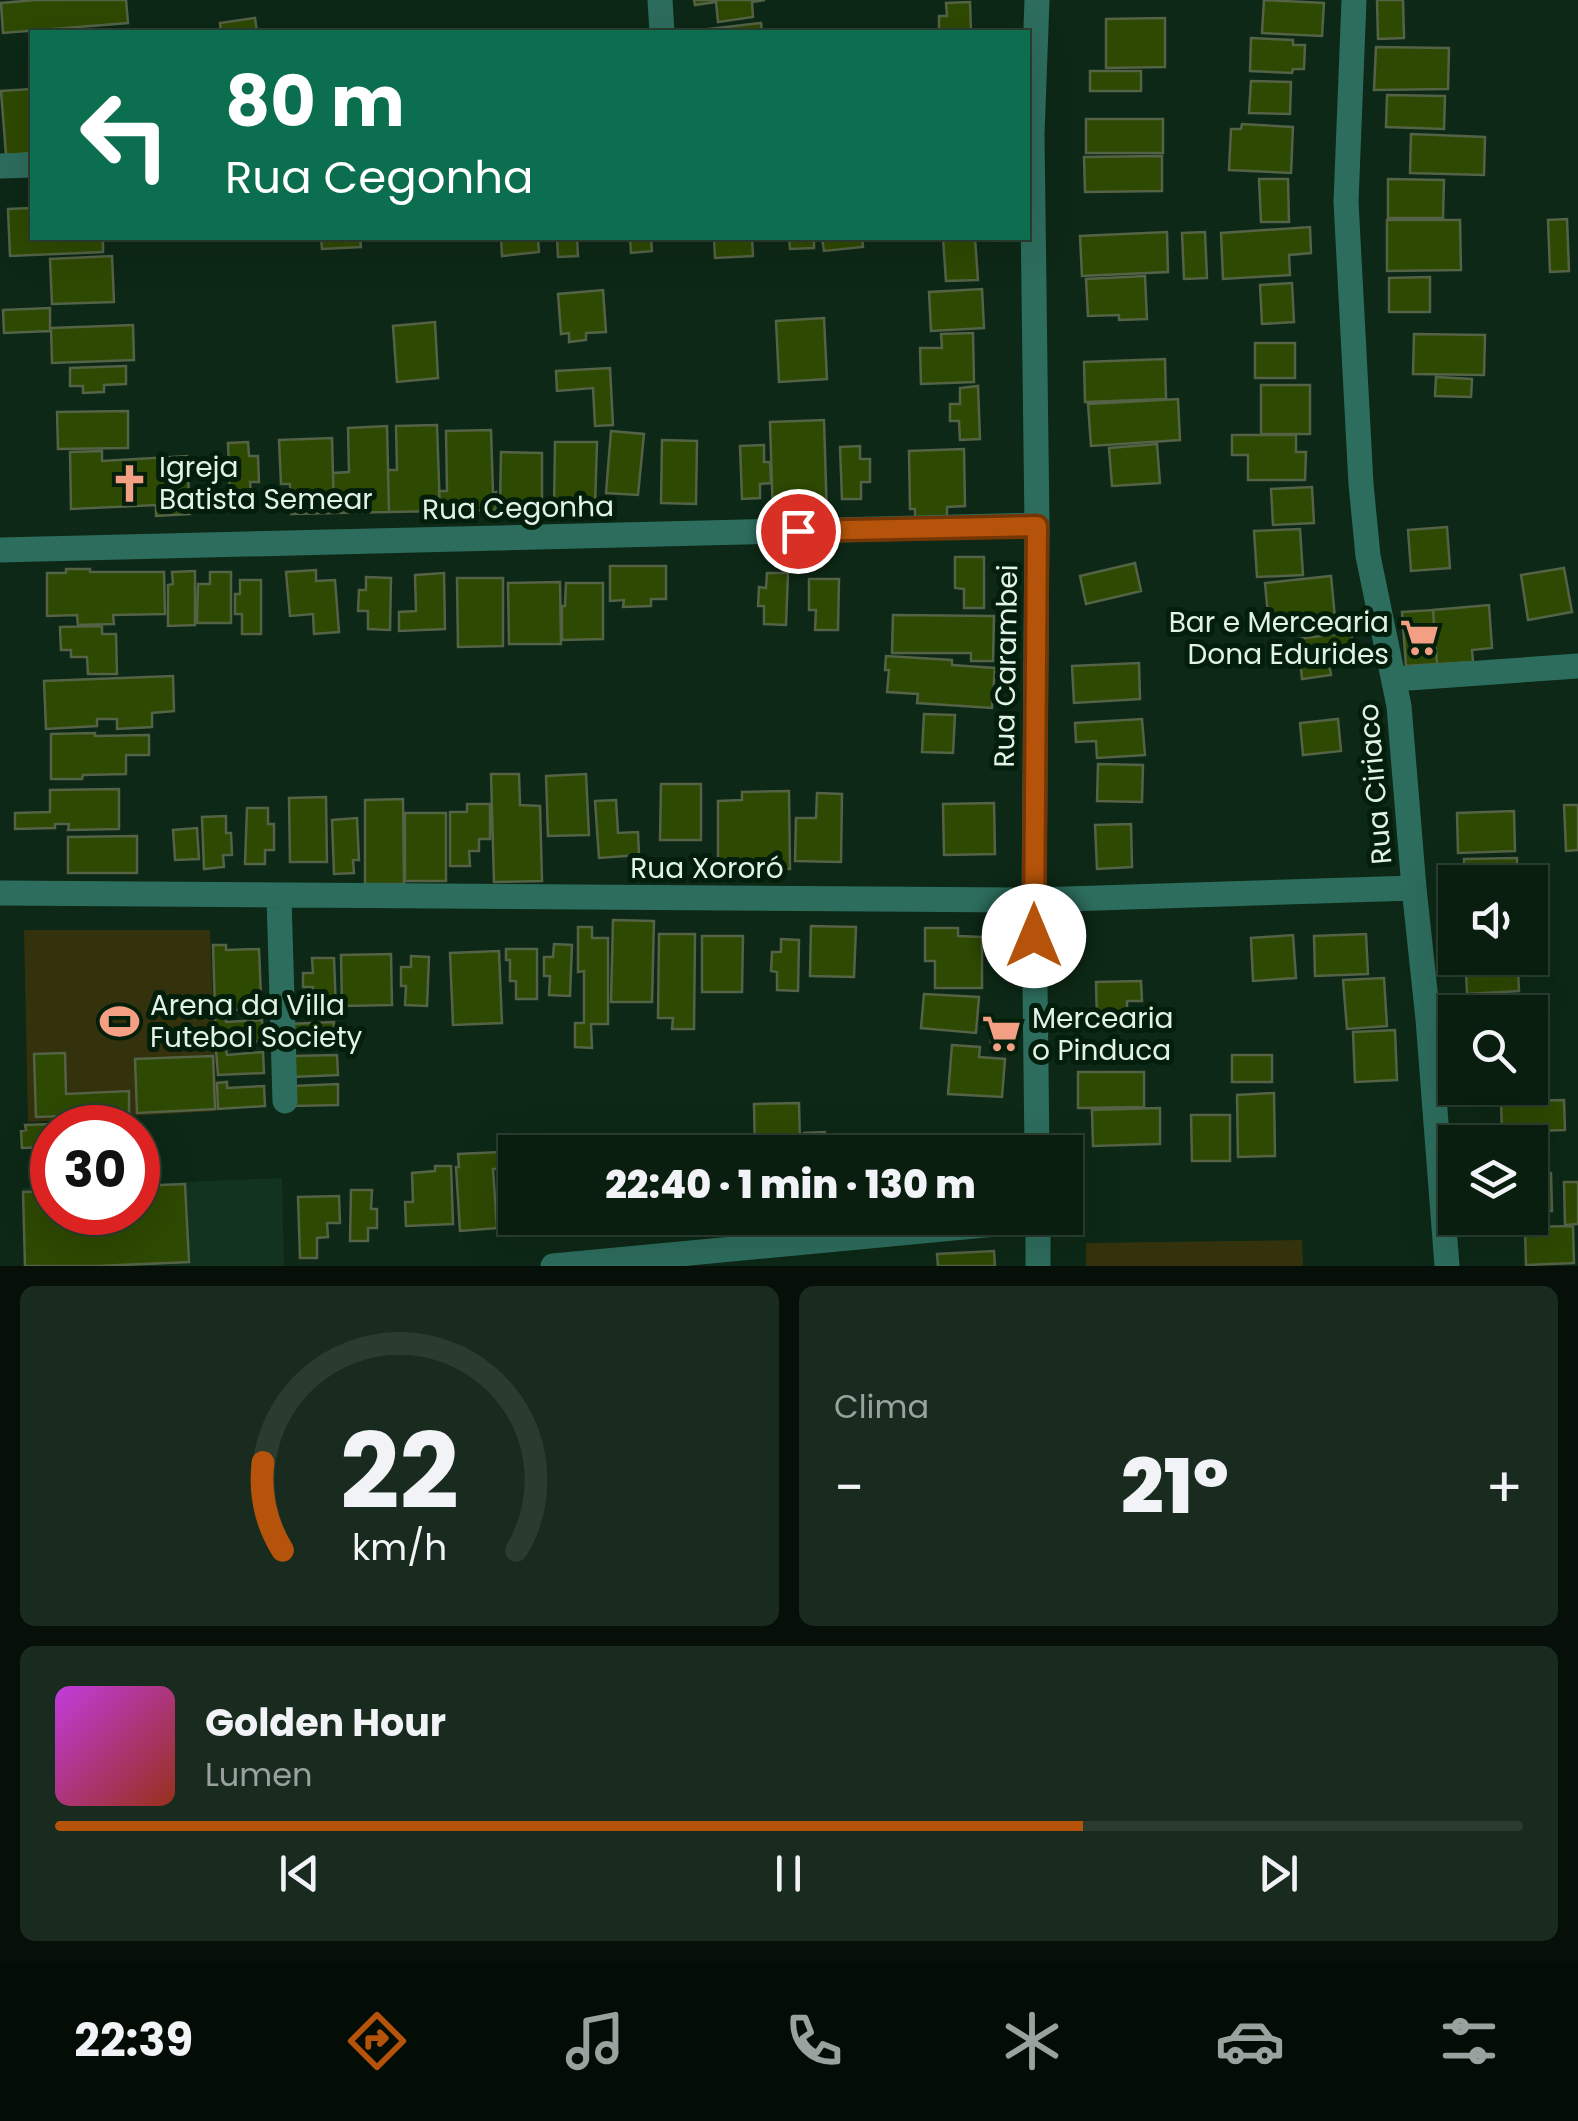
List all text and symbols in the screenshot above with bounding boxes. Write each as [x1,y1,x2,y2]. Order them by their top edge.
text: 80 m [225,52,405,151]
icon: left [60,70,190,200]
text: Rua Cegonha [225,146,533,209]
place label: Igreja Batista Semear [159,448,373,519]
church icon: Igreja Batista Semear [108,462,150,504]
street label: Rua Cegonha [422,487,614,529]
pin [756,489,841,574]
icon: arrive [771,504,826,559]
street label: Rua Carambei [985,564,1027,768]
place label: Bar e Mercearia Dona Edurides [1169,603,1389,674]
supermarket icon: Bar e Mercearia Dona Edurides [1398,617,1440,659]
street label: Rua Ciriaco [1349,702,1401,866]
street label: Rua Xororó [630,849,784,888]
map controls [1438,865,1548,1235]
button: sound [1438,865,1548,975]
position arrow [982,884,1086,988]
place label: Arena da Villa Futebol Society [150,986,363,1057]
button: search [1438,995,1548,1105]
place label: Mercearia o Pinduca [1032,999,1173,1070]
sports icon: Arena da Villa Futebol Society [99,1000,141,1042]
supermarket icon: Mercearia o Pinduca [981,1013,1023,1055]
speed limit sign: 30 [30,1105,160,1235]
button: layers [1438,1125,1548,1235]
text: 22:40 · 1 min · 130 m [605,1158,976,1211]
text: Clima [834,1384,929,1429]
text: 22 [340,1399,459,1544]
text: 21° [1121,1434,1229,1539]
text: − [834,1449,864,1526]
text: + [1485,1449,1523,1526]
text: km/h [352,1522,447,1573]
text: Golden Hour [205,1696,446,1749]
text: Lumen [205,1752,313,1797]
icon: previous [272,1846,327,1901]
icon: pause [761,1846,816,1901]
icon: next [1251,1846,1306,1901]
icon: directions [342,2006,412,2076]
icon: music [560,2006,630,2076]
icon: phone [779,2006,849,2076]
icon: climate [997,2006,1067,2076]
icon: car [1215,2006,1285,2076]
icon: filters [1434,2006,1504,2076]
text: 22:39 [74,2009,193,2072]

